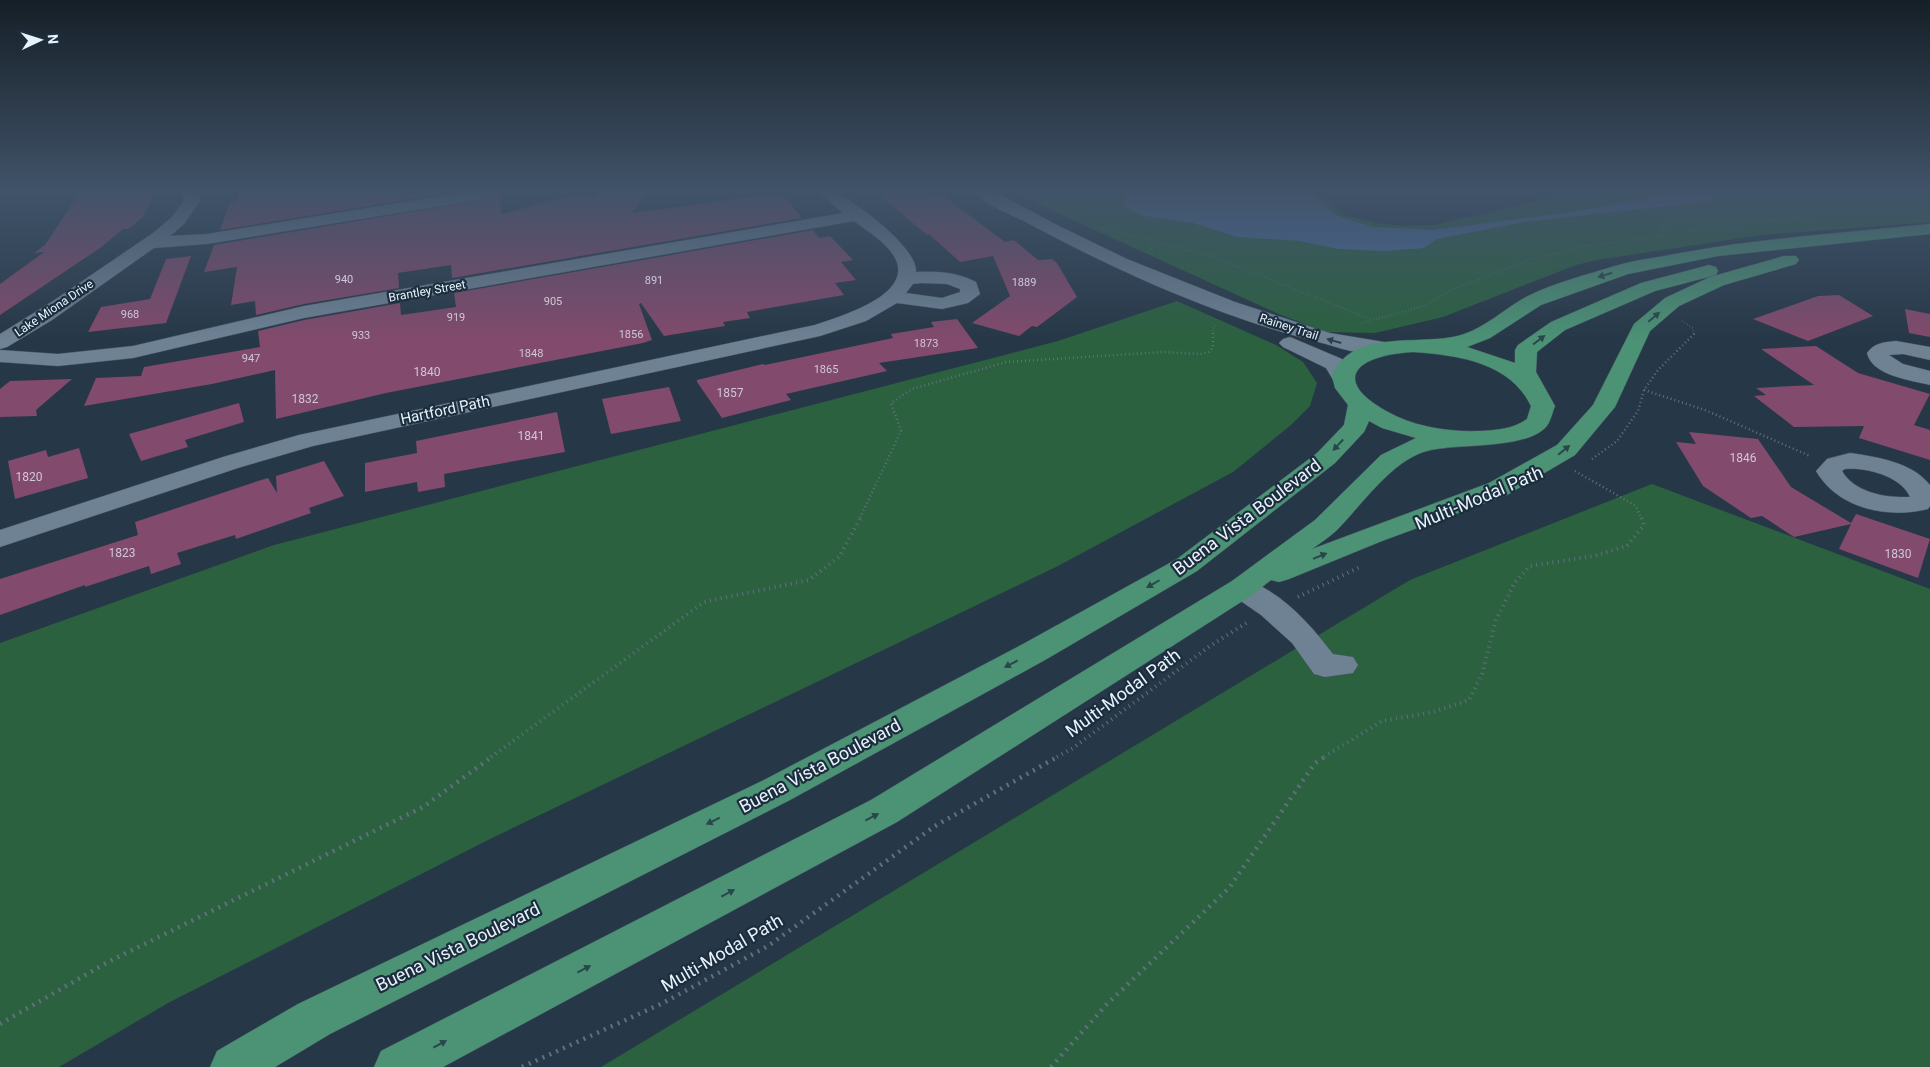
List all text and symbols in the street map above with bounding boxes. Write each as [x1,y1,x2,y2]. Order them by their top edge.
north arrow [15,15,65,65]
text: N [45,34,61,45]
one-way arrow [1597,271,1612,279]
house number: 940 [335,273,353,286]
house number: 891 [645,274,663,287]
house number: 1889 [1012,276,1036,289]
street label: Lake Miona Drive [12,277,96,339]
street label: Brantley Street [387,277,467,305]
house number: 905 [544,295,562,308]
house number: 968 [121,308,139,321]
house number: 919 [447,311,465,324]
street label: Rainey Trail [1258,311,1320,343]
one-way arrow [1648,312,1660,323]
house number: 1856 [619,328,643,341]
house number: 933 [352,329,370,342]
one-way arrow [1532,335,1546,345]
house number: 1873 [914,337,938,350]
one-way arrow [1326,337,1342,345]
house number: 1848 [519,347,543,360]
house number: 947 [242,352,260,365]
house number: 1865 [814,363,838,376]
house number: 1840 [414,365,441,379]
house number: 1857 [717,386,744,400]
house number: 1832 [292,392,319,406]
street label: Hartford Path [399,392,491,428]
house number: 1841 [518,429,544,443]
one-way arrow [1332,439,1344,451]
one-way arrow [1557,444,1570,455]
house number: 1846 [1730,451,1757,465]
street label: Buena Vista Boulevard [1169,454,1325,579]
street label: Multi-Modal Path [1412,461,1546,534]
house number: 1820 [16,470,43,484]
house number: 1823 [109,546,135,560]
house number: 1830 [1885,547,1912,561]
one-way arrow [1313,552,1327,560]
one-way arrow [1146,580,1159,589]
street label: Multi-Modal Path [1061,644,1184,741]
one-way arrow [1004,660,1019,668]
street label: Buena Vista Boulevard [735,714,904,817]
one-way arrow [864,813,879,821]
one-way arrow [705,817,720,826]
one-way arrow [721,889,735,897]
street label: Buena Vista Boulevard [372,898,543,995]
street label: Multi-Modal Path [657,909,786,996]
one-way arrow [577,965,591,973]
one-way arrow [433,1040,448,1048]

